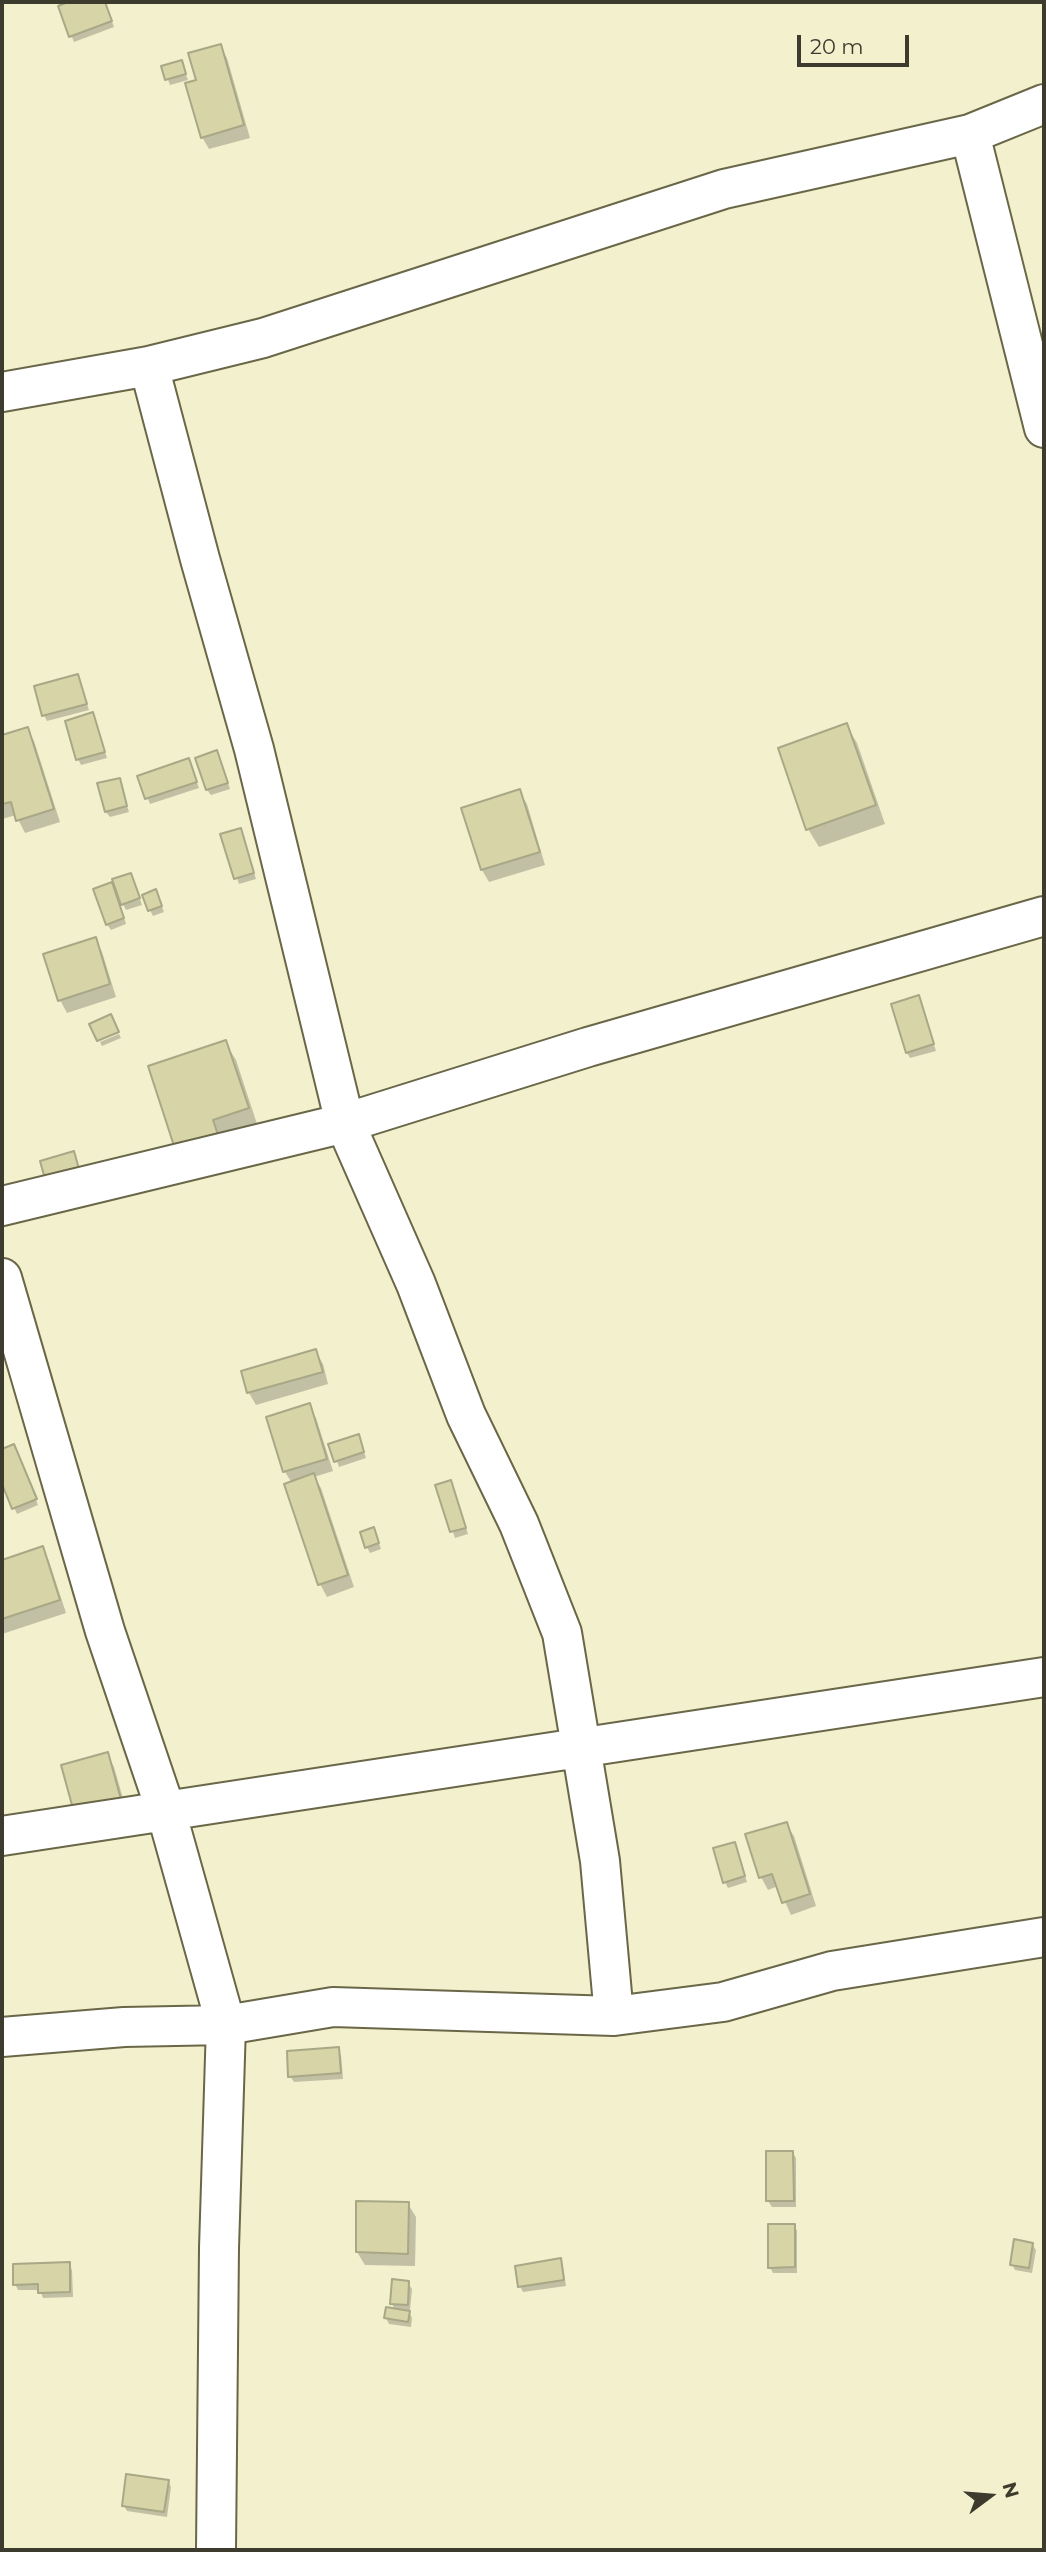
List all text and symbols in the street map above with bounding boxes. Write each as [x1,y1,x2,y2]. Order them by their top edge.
scale bar [801,21,913,65]
text: 20 m [810,34,864,59]
north arrow [955,2461,1025,2531]
text: N [997,2480,1024,2501]

